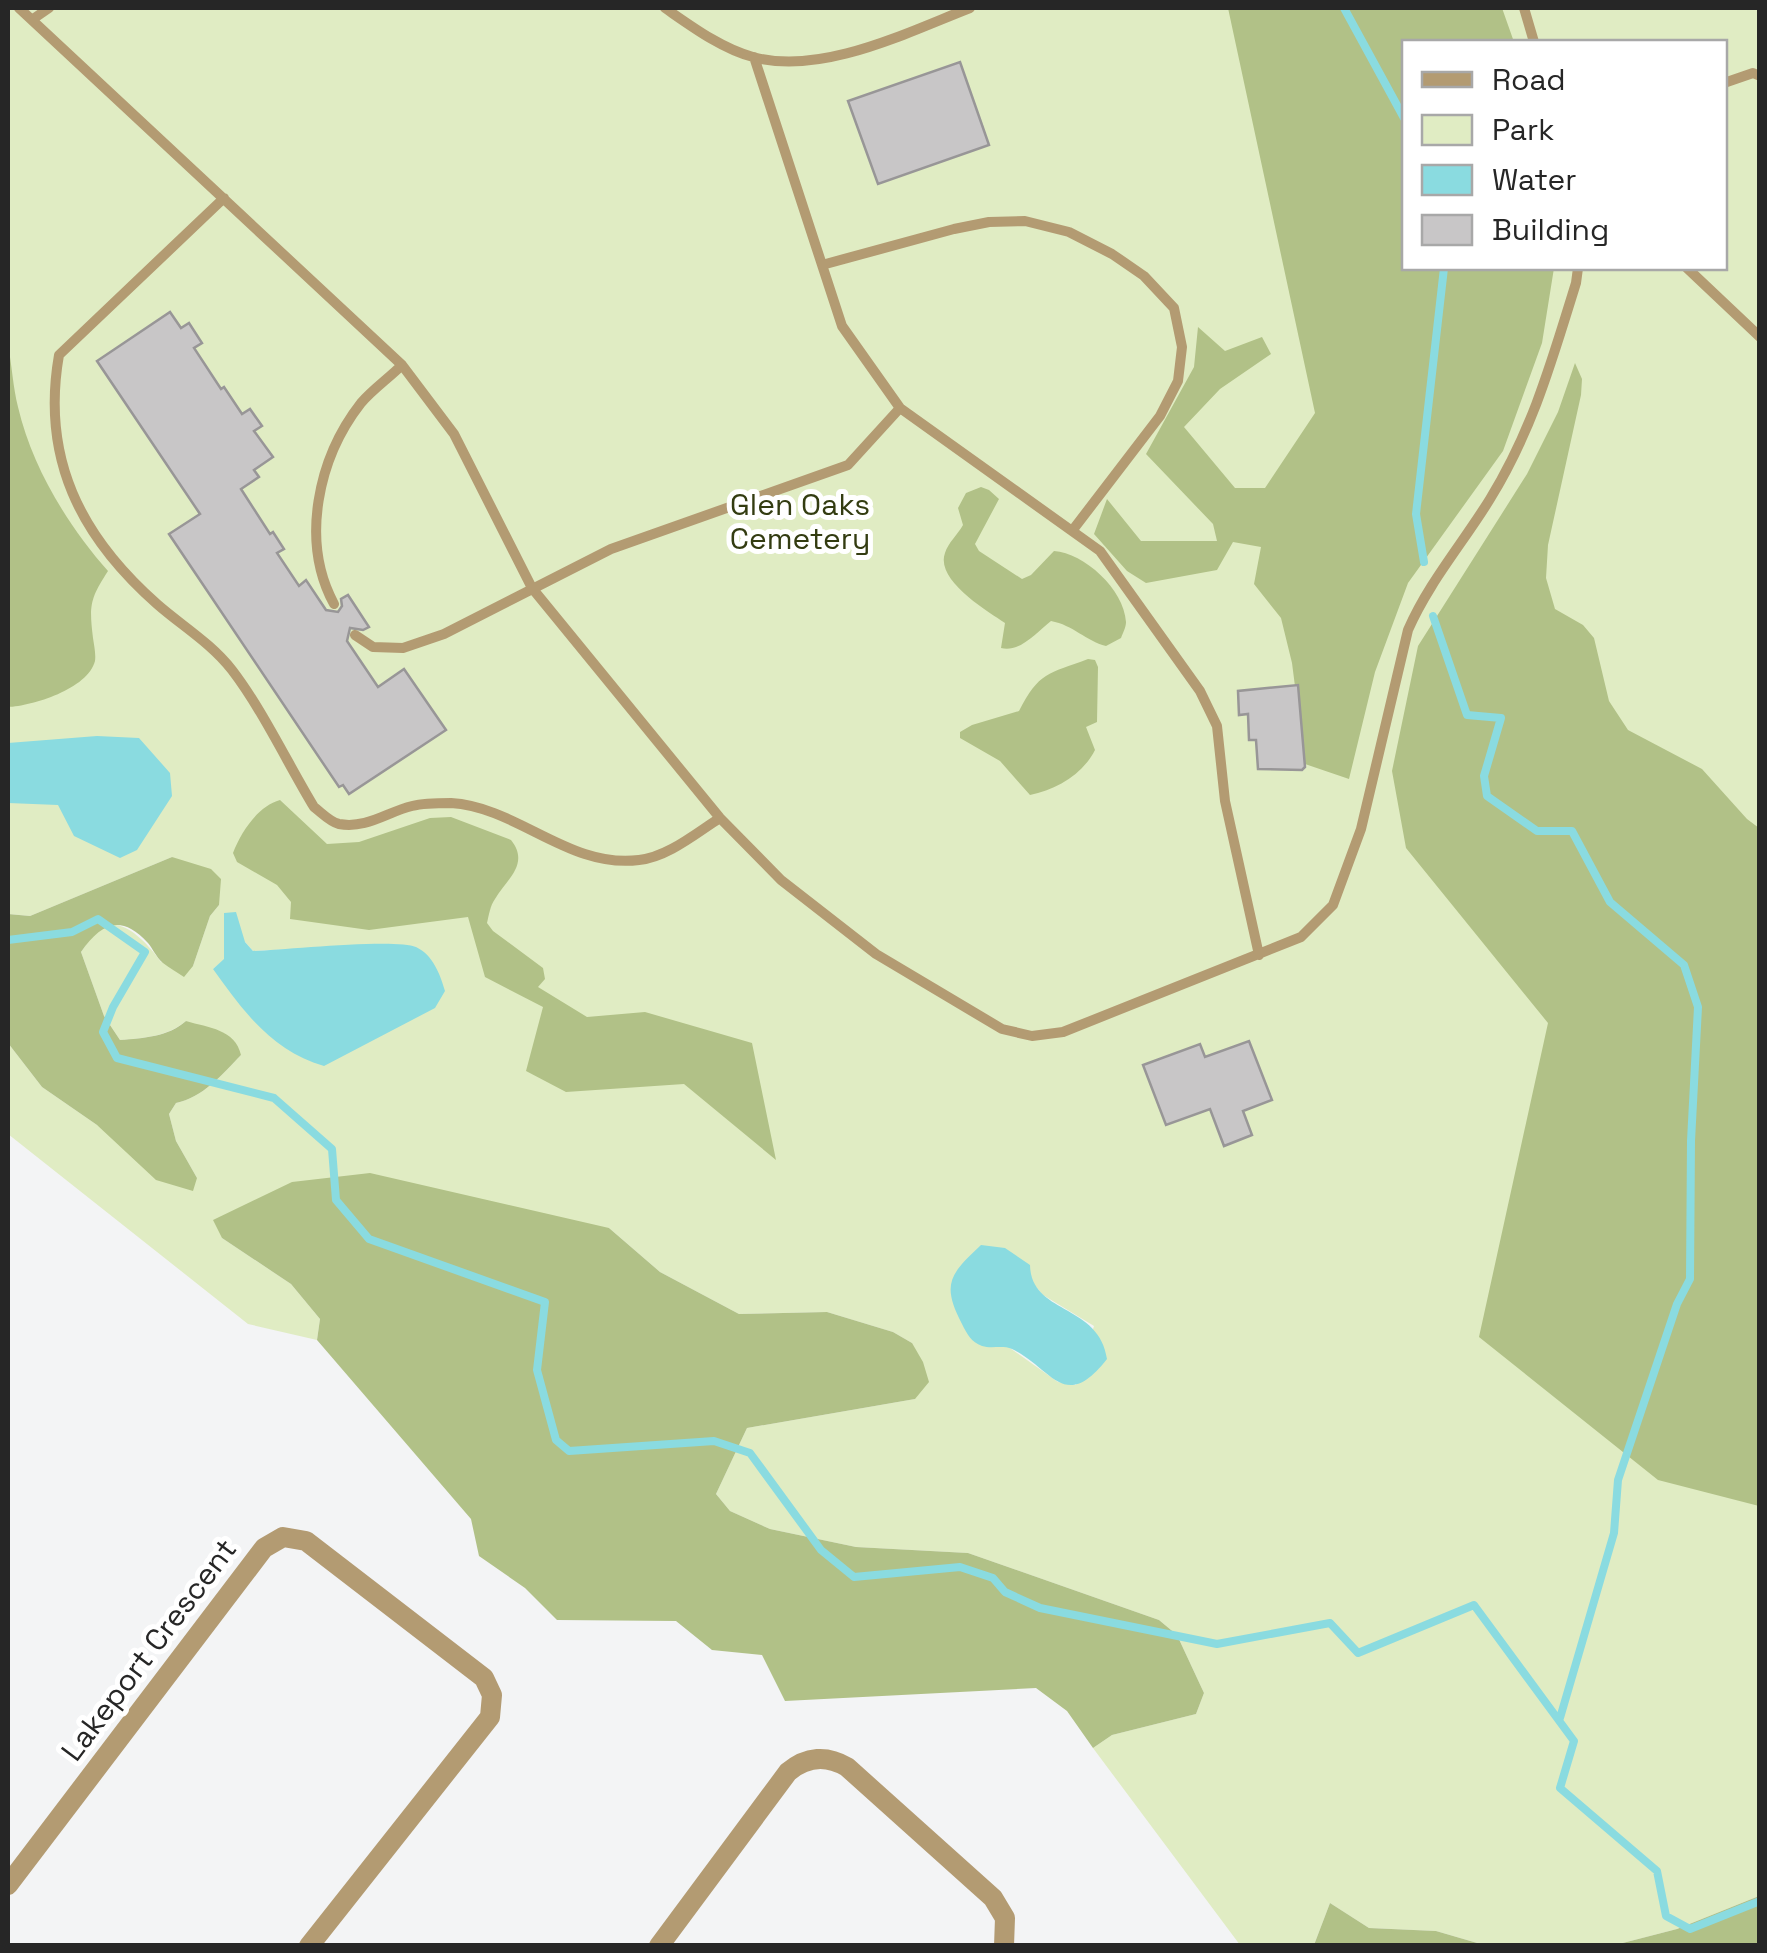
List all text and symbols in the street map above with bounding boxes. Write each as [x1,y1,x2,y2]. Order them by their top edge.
legend [1402,40,1727,270]
text: Road [1492,60,1566,99]
text: Park [1492,110,1554,149]
text: Water [1492,160,1577,199]
text: Building [1492,210,1609,249]
park label: Glen Oaks Cemetery [730,485,870,558]
street label: Lakeport Crescent [52,1531,245,1769]

